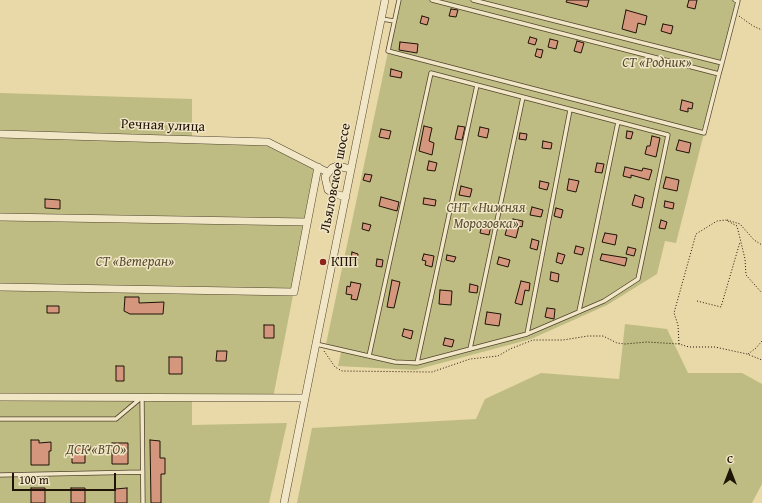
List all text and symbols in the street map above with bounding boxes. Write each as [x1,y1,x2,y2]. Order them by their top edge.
park label: СТ «Родник» [622,55,692,71]
street label: Речная улица [121,116,205,136]
street label: Льяловское шоссе [317,122,355,234]
park label: СНТ «Нижняя Морозовка» [446,200,526,232]
park label: СТ «Ветеран» [96,254,174,270]
place label: КПП [331,254,358,270]
marker: КПП [318,257,328,267]
park label: ДСК «ВТО» [66,442,126,458]
north arrow [710,451,750,491]
text: С [727,451,733,467]
scale bar [14,465,118,491]
text: 100 m [19,471,49,488]

